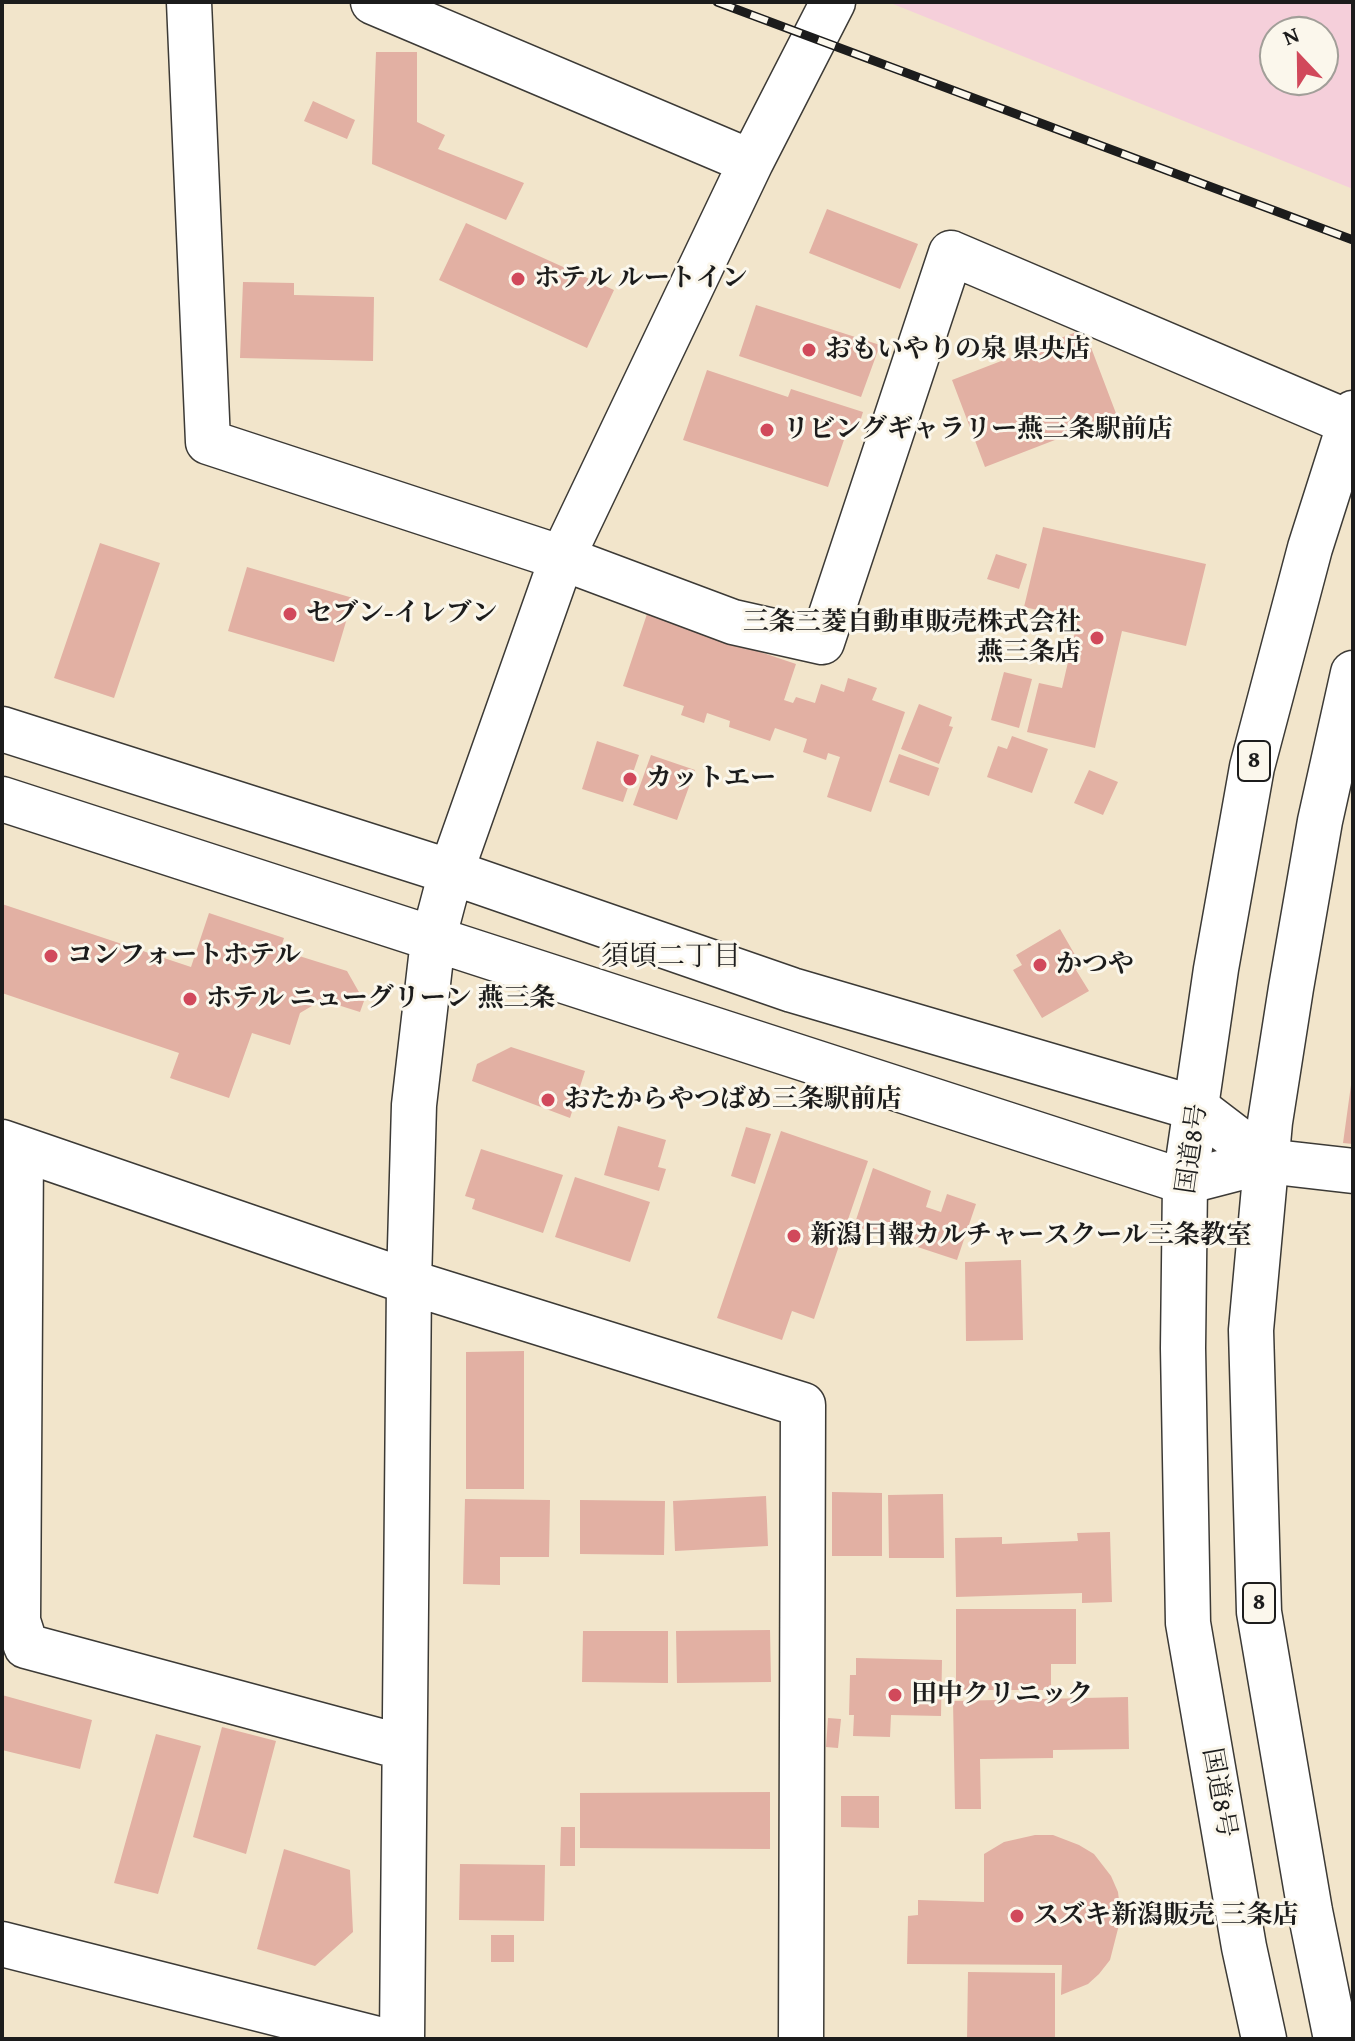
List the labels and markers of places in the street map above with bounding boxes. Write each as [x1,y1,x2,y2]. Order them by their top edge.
place label: ホテル ルートイン [534,263,748,295]
marker: ホテル ルートイン [509,270,527,288]
place label: おもいやりの泉 県央店 [825,334,1091,366]
marker: おもいやりの泉 県央店 [800,341,818,359]
place label: リビングギャラリー燕三条駅前店 [783,414,1173,446]
marker: リビングギャラリー燕三条駅前店 [758,421,776,439]
place label: セブン-イレブン [306,598,497,630]
marker: セブン-イレブン [281,605,299,623]
place label: 三条三菱自動車販売株式会社 燕三条店 [743,607,1081,668]
marker: 三条三菱自動車販売株式会社 燕三条店 [1088,629,1106,647]
place label: カットエー [646,763,776,795]
marker: カットエー [621,770,639,788]
place label: コンフォートホテル [67,940,301,972]
marker: コンフォートホテル [42,947,60,965]
place label: かつや [1056,949,1134,981]
marker: かつや [1031,956,1049,974]
place label: ホテル ニューグリーン 燕三条 [206,983,555,1015]
marker: ホテル ニューグリーン 燕三条 [181,990,199,1008]
place label: おたからやつばめ三条駅前店 [564,1084,902,1116]
marker: おたからやつばめ三条駅前店 [539,1091,557,1109]
place label: 新潟日報カルチャースクール三条教室 [810,1220,1252,1252]
marker: 新潟日報カルチャースクール三条教室 [785,1227,803,1245]
place label: 田中クリニック [911,1679,1093,1711]
marker: 田中クリニック [886,1686,904,1704]
place label: スズキ新潟販売 三条店 [1033,1900,1299,1932]
marker: スズキ新潟販売 三条店 [1008,1907,1026,1925]

